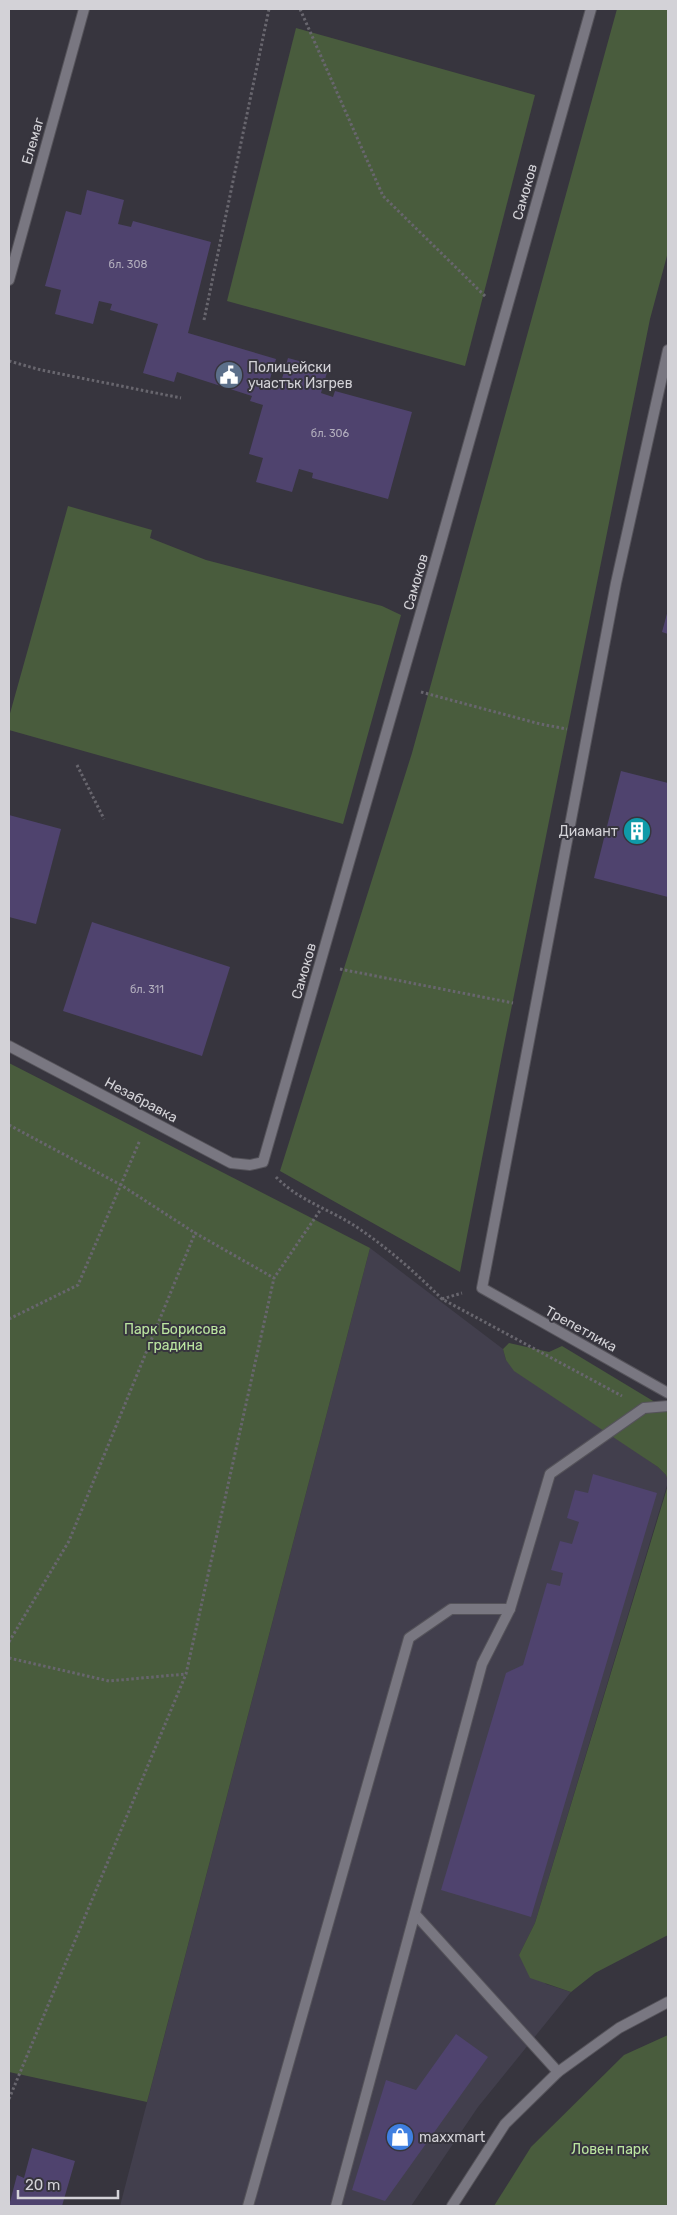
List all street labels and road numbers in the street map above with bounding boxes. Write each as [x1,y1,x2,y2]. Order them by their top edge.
street label: Елемаг [18,116,48,166]
street label: Самоков [509,162,541,222]
street label: Самоков [400,552,432,612]
street label: Самоков [288,941,320,1001]
street label: Незабравка [102,1074,180,1126]
street label: Трепетлика [542,1302,620,1356]

